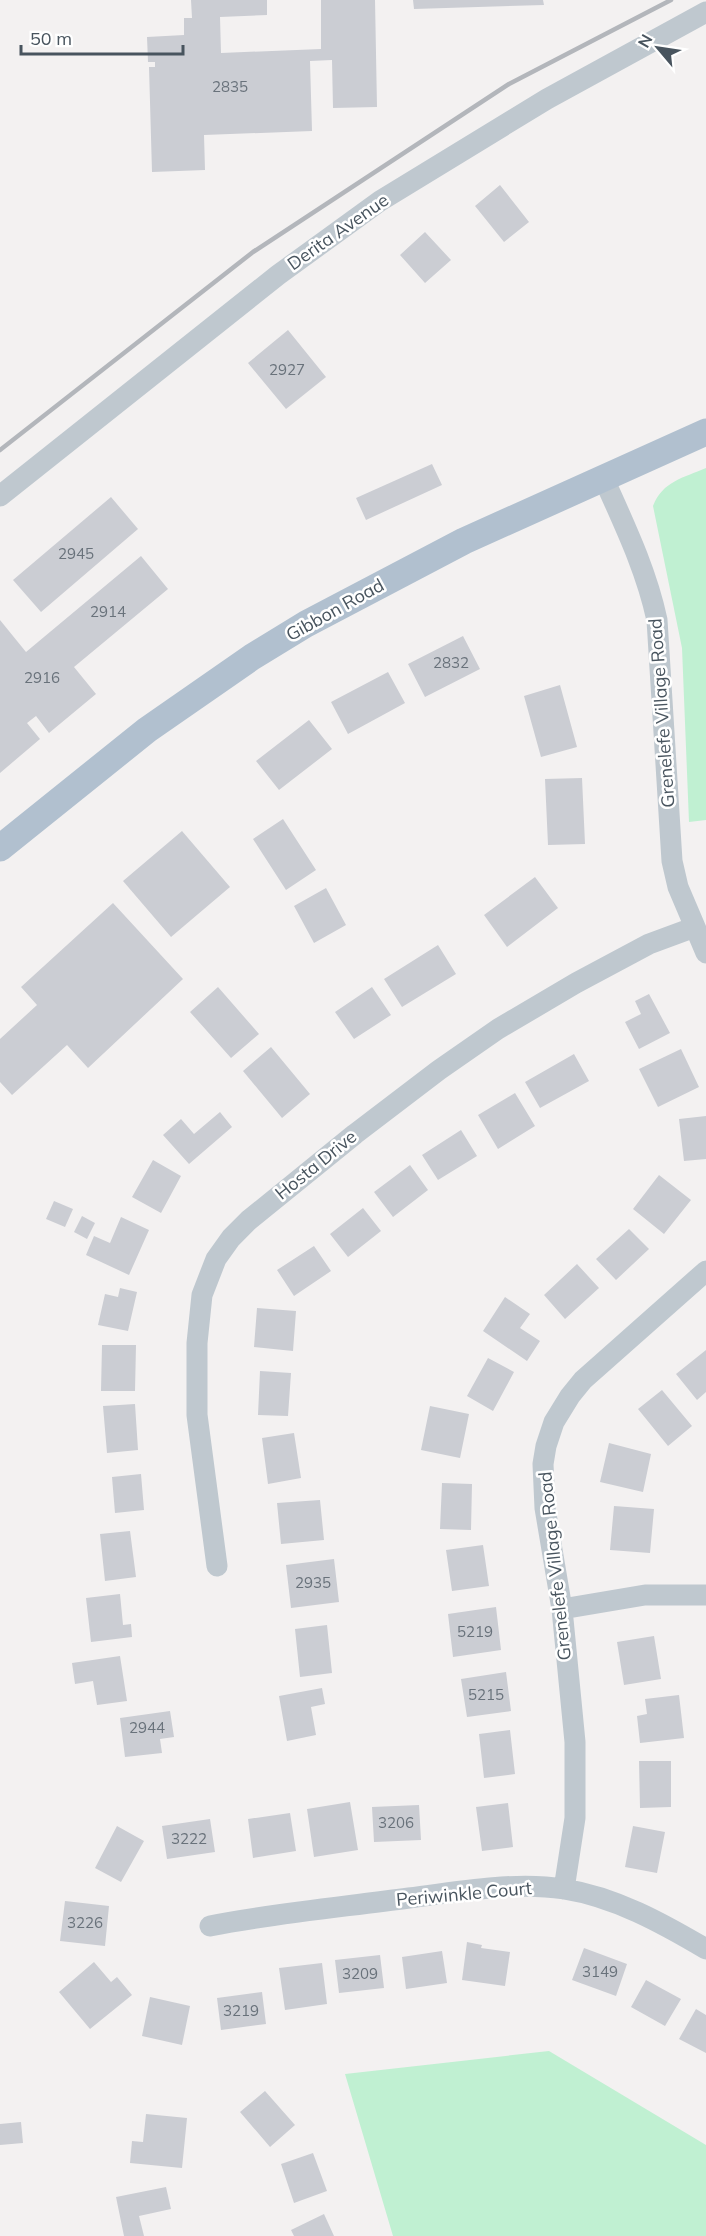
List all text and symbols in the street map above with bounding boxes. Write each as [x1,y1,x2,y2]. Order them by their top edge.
scale bar [21,18,183,56]
north arrow [628,18,688,78]
text: 50 m [30,27,72,50]
text: N [633,31,657,51]
house number: 2835 [212,77,248,96]
street label: Derita Avenue [283,188,393,275]
house number: 2927 [269,360,305,379]
house number: 2945 [58,544,94,563]
street label: Gibbon Road [282,573,388,646]
house number: 2914 [90,602,126,621]
street label: Grenelefe Village Road [643,618,680,809]
house number: 2832 [433,653,469,672]
house number: 2916 [24,668,60,687]
street label: Hosta Drive [270,1125,361,1204]
street label: Grenelefe Village Road [533,1470,576,1662]
house number: 2935 [295,1573,331,1592]
house number: 5219 [457,1622,493,1641]
house number: 5215 [468,1685,504,1704]
house number: 2944 [129,1718,165,1737]
house number: 3206 [378,1813,414,1832]
house number: 3222 [171,1829,207,1848]
street label: Periwinkle Court [395,1876,533,1911]
house number: 3226 [67,1913,103,1932]
house number: 3149 [582,1962,618,1981]
house number: 3209 [342,1964,378,1983]
house number: 3219 [223,2001,259,2020]

